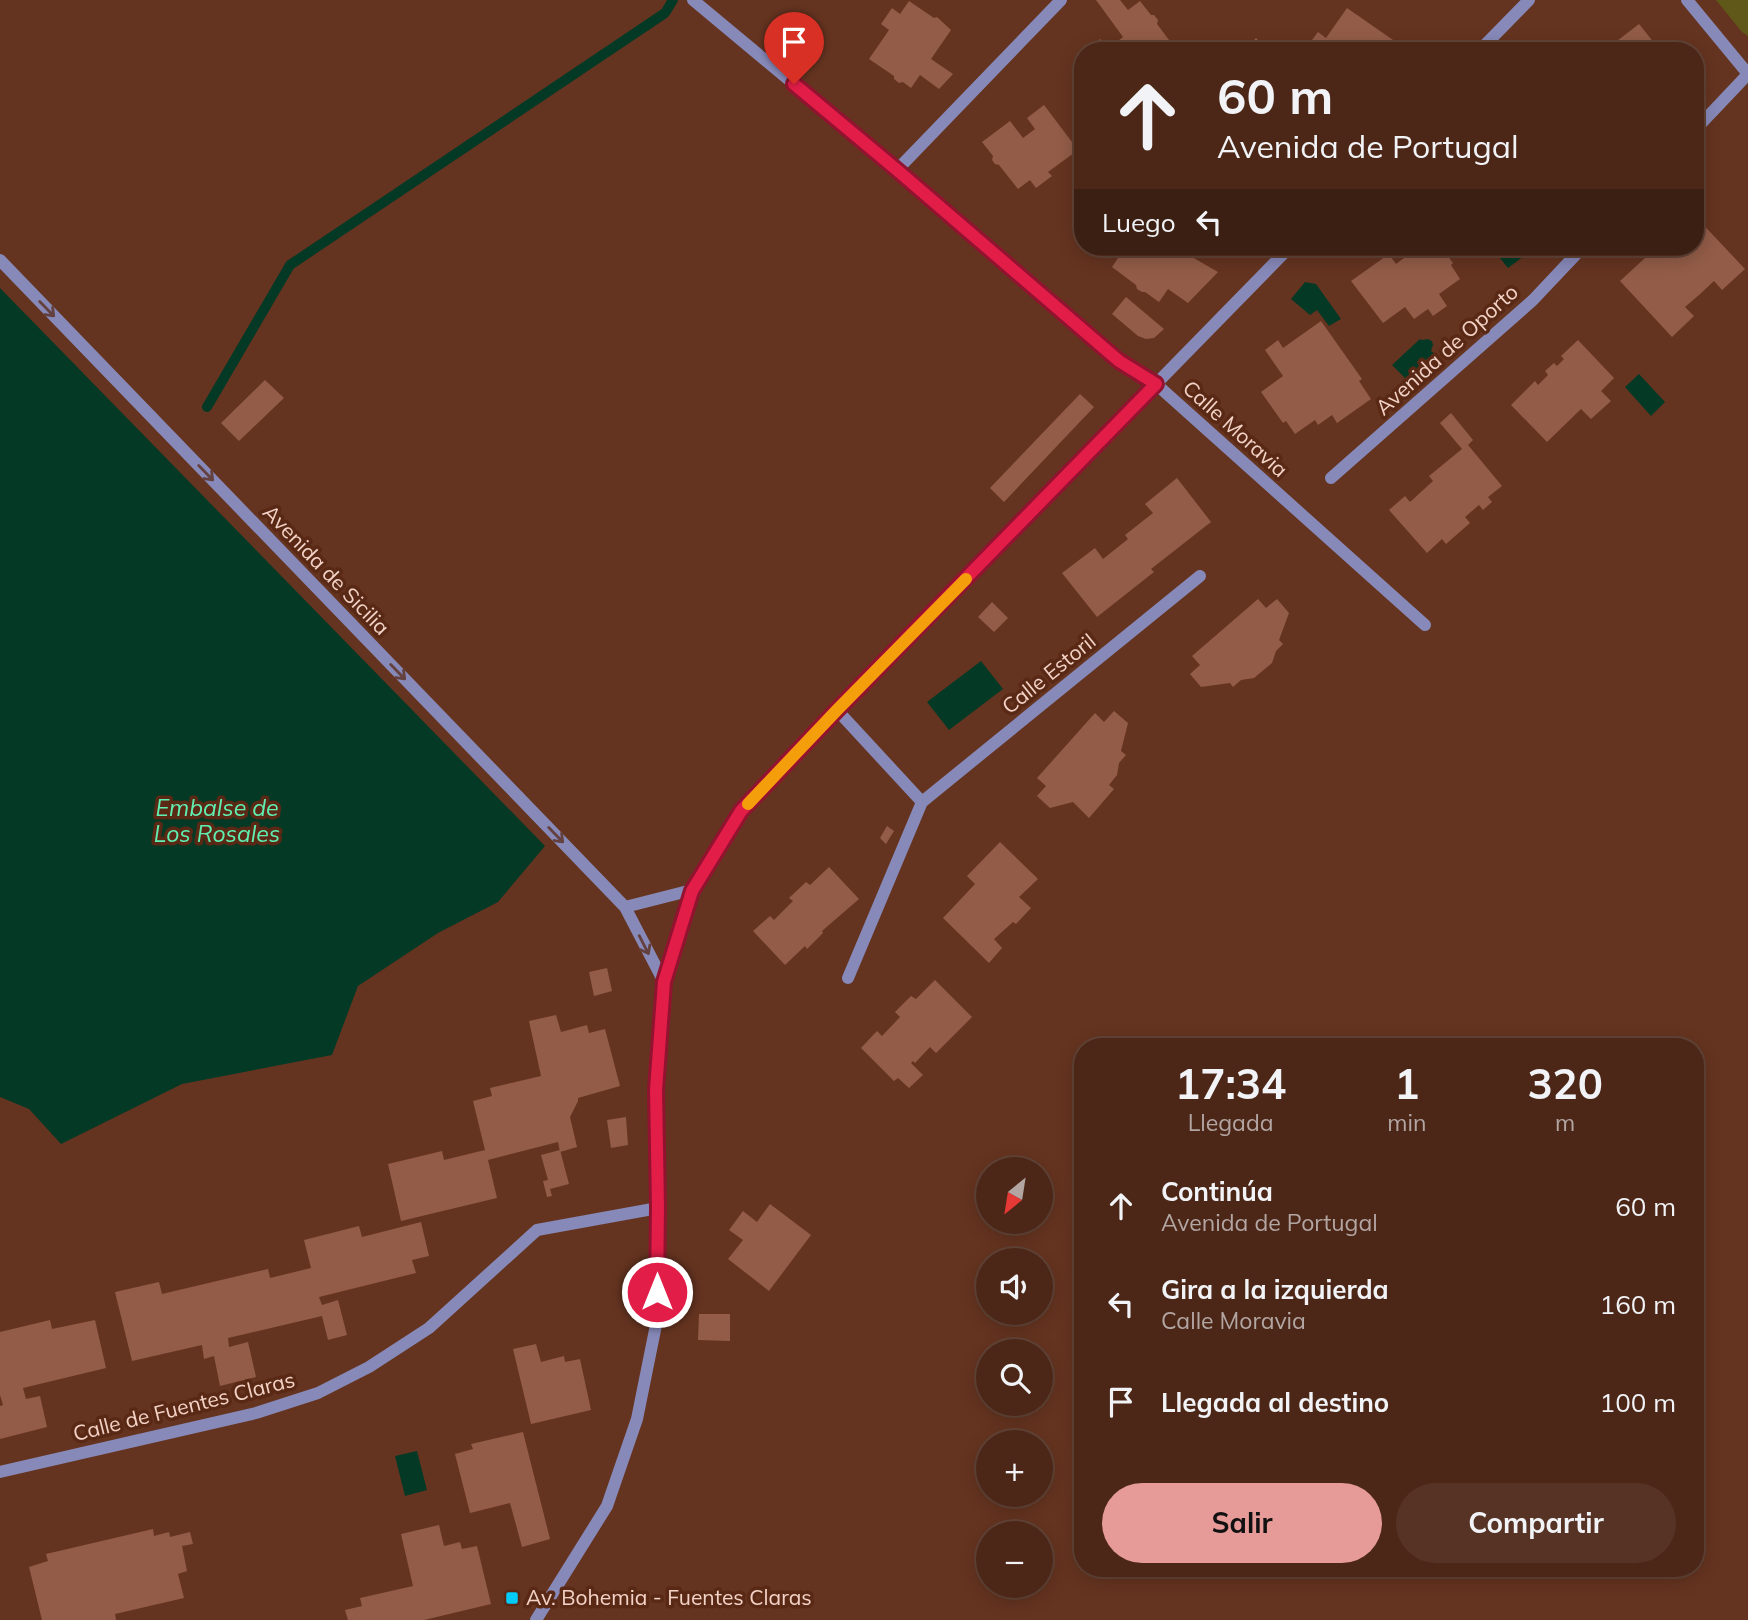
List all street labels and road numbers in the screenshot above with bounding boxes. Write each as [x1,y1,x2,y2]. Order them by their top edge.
street label: Avenida de Oporto [1370,278,1523,420]
street label: Calle Moravia [1178,374,1294,482]
street label: Avenida de Sicilia [258,499,395,640]
street label: Calle Estoril [996,628,1100,719]
street label: Calle de Fuentes Claras [70,1366,297,1446]

